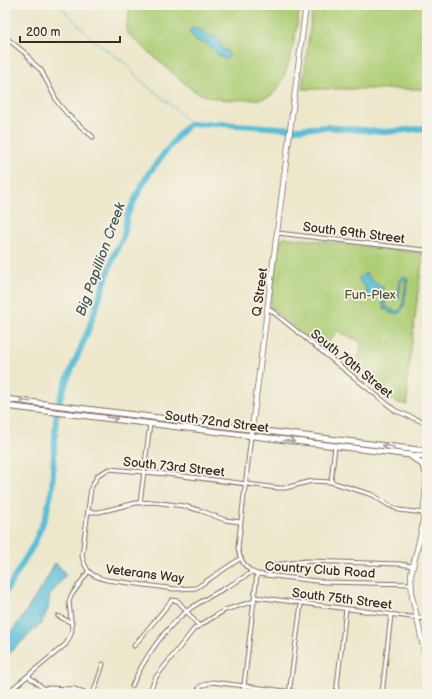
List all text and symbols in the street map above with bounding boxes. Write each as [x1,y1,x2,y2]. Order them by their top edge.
scale bar [20,18,120,44]
text: 200 m [26,25,60,40]
water label: Big Papillion Creek [72,199,129,318]
street label: South 69th Street [302,219,406,247]
street label: Q Street [249,267,271,318]
park label: Fun-Plex [344,287,396,303]
street label: South 70th Street [307,326,396,402]
one-way arrow [19,398,32,405]
street label: South 72nd Street [164,408,270,436]
one-way arrow [105,414,118,422]
one-way arrow [282,437,295,445]
one-way arrow [382,442,395,450]
street label: South 73rd Street [122,454,225,480]
street label: Country Club Road [264,558,376,582]
street label: Veterans Way [105,561,185,587]
street label: South 75th Street [291,585,393,613]

